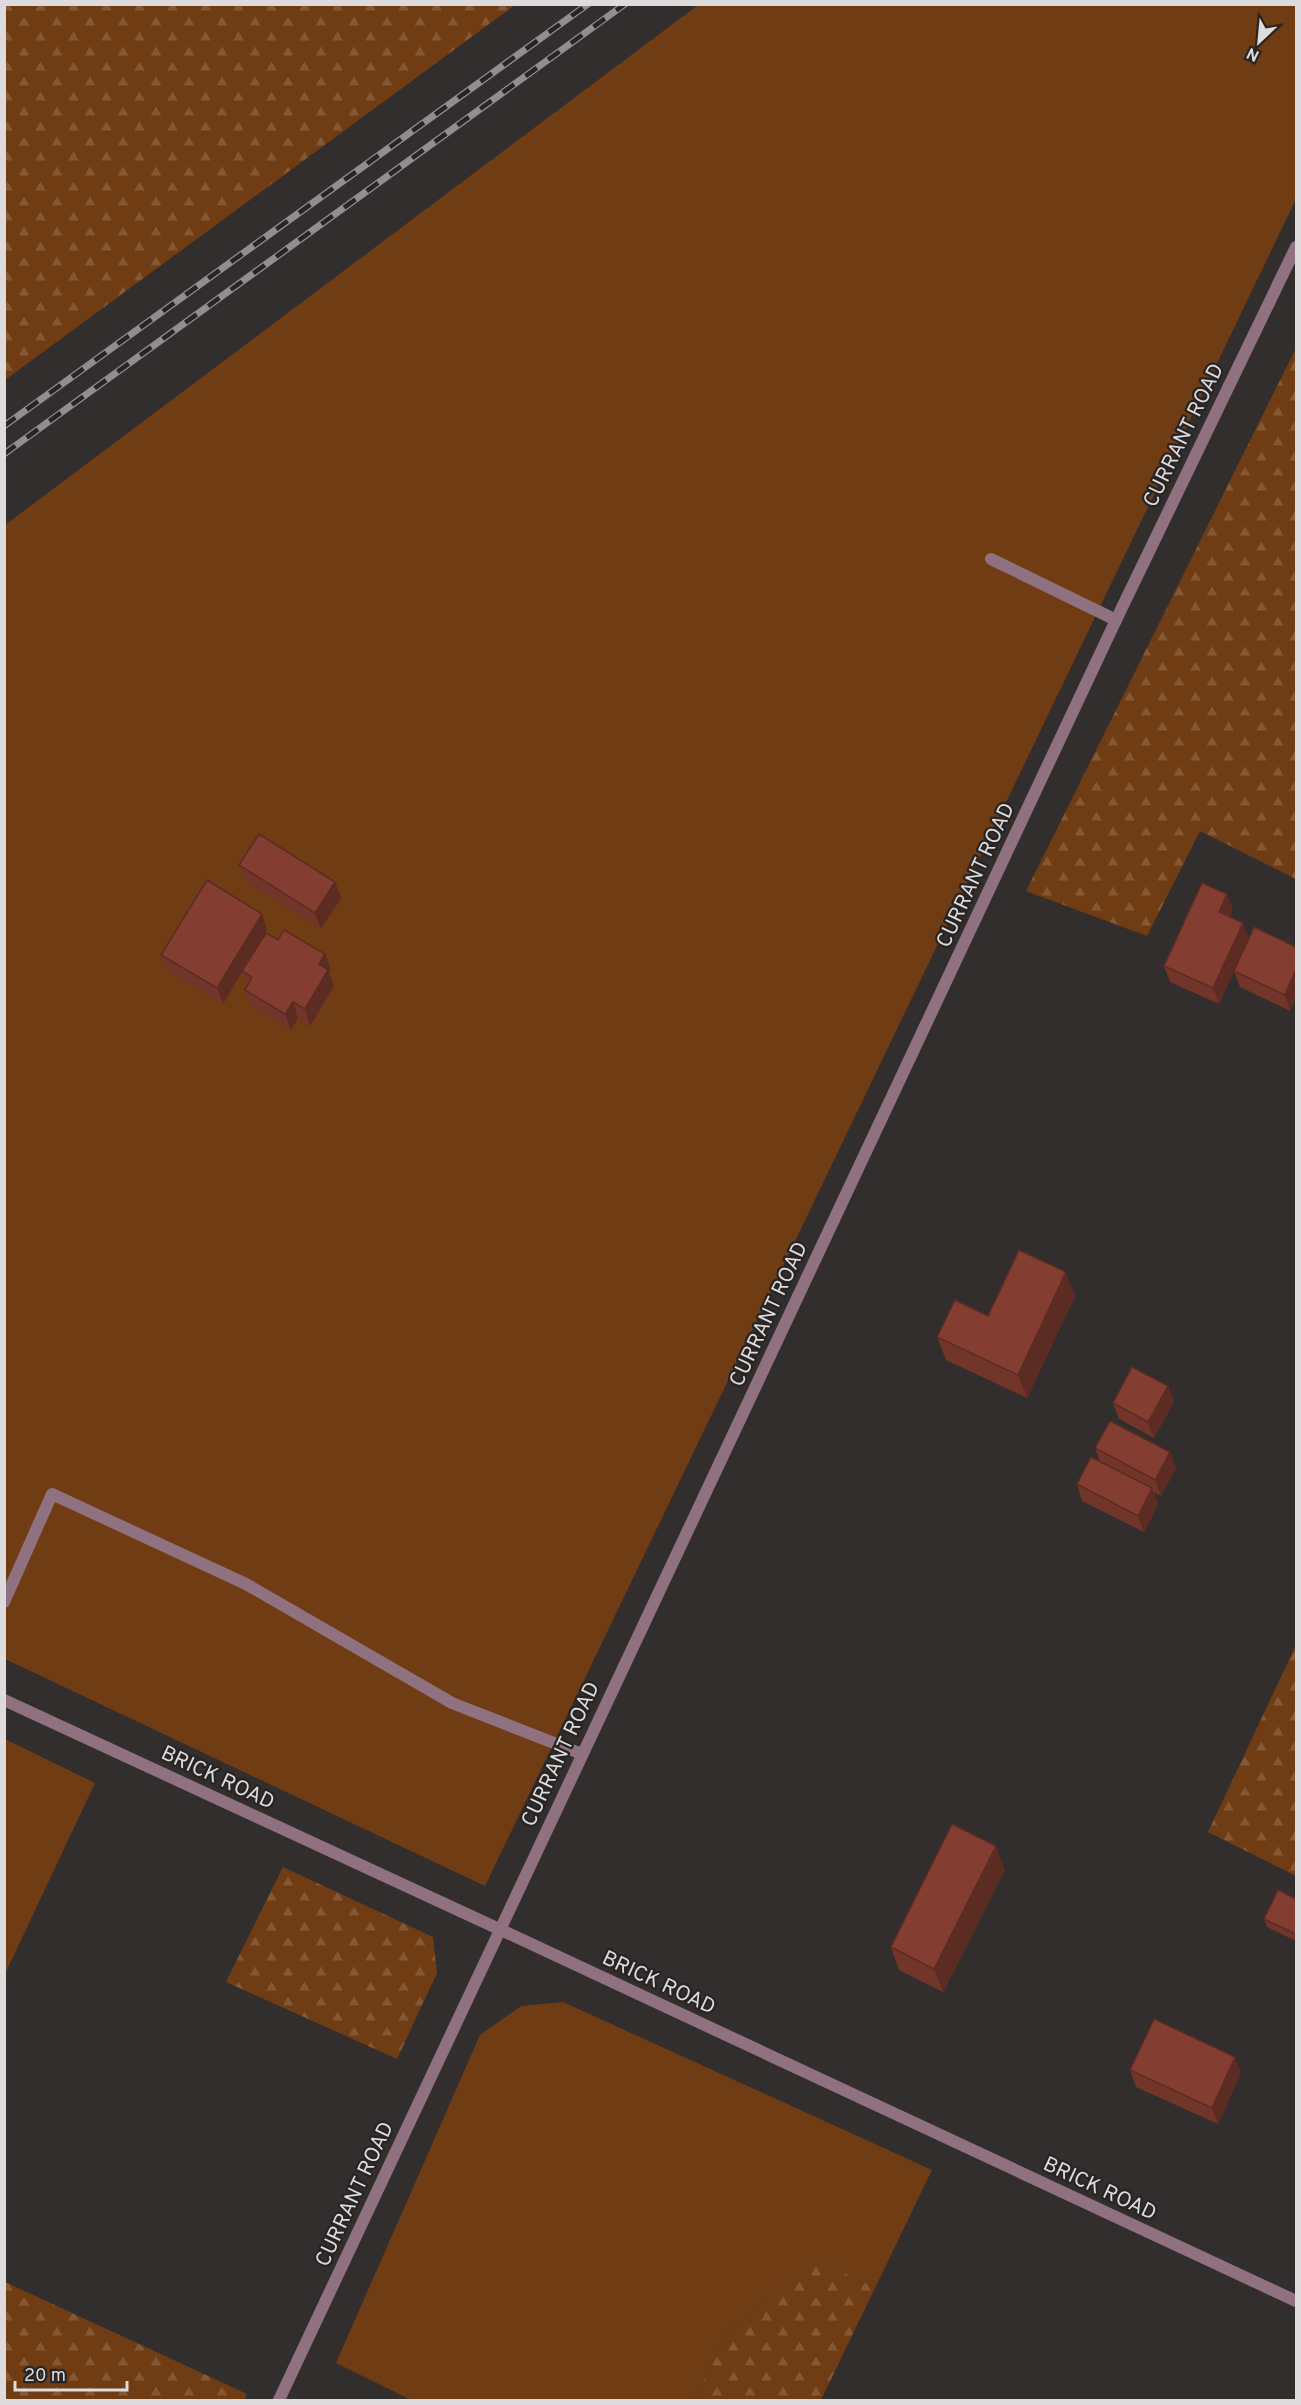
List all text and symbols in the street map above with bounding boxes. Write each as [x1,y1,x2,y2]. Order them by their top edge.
north arrow [1229,12,1289,72]
text: N [1244,42,1263,65]
street label: CURRANT ROAD [1138,359,1231,512]
street label: CURRANT ROAD [931,799,1022,952]
street label: CURRANT ROAD [724,1238,815,1391]
street label: CURRANT ROAD [516,1678,607,1831]
street label: BRICK ROAD [156,1740,278,1816]
street label: BRICK ROAD [597,1945,719,2021]
street label: CURRANT ROAD [310,2118,401,2271]
street label: BRICK ROAD [1038,2151,1160,2227]
scale bar [15,2354,128,2392]
text: 20 m [24,2365,66,2388]

